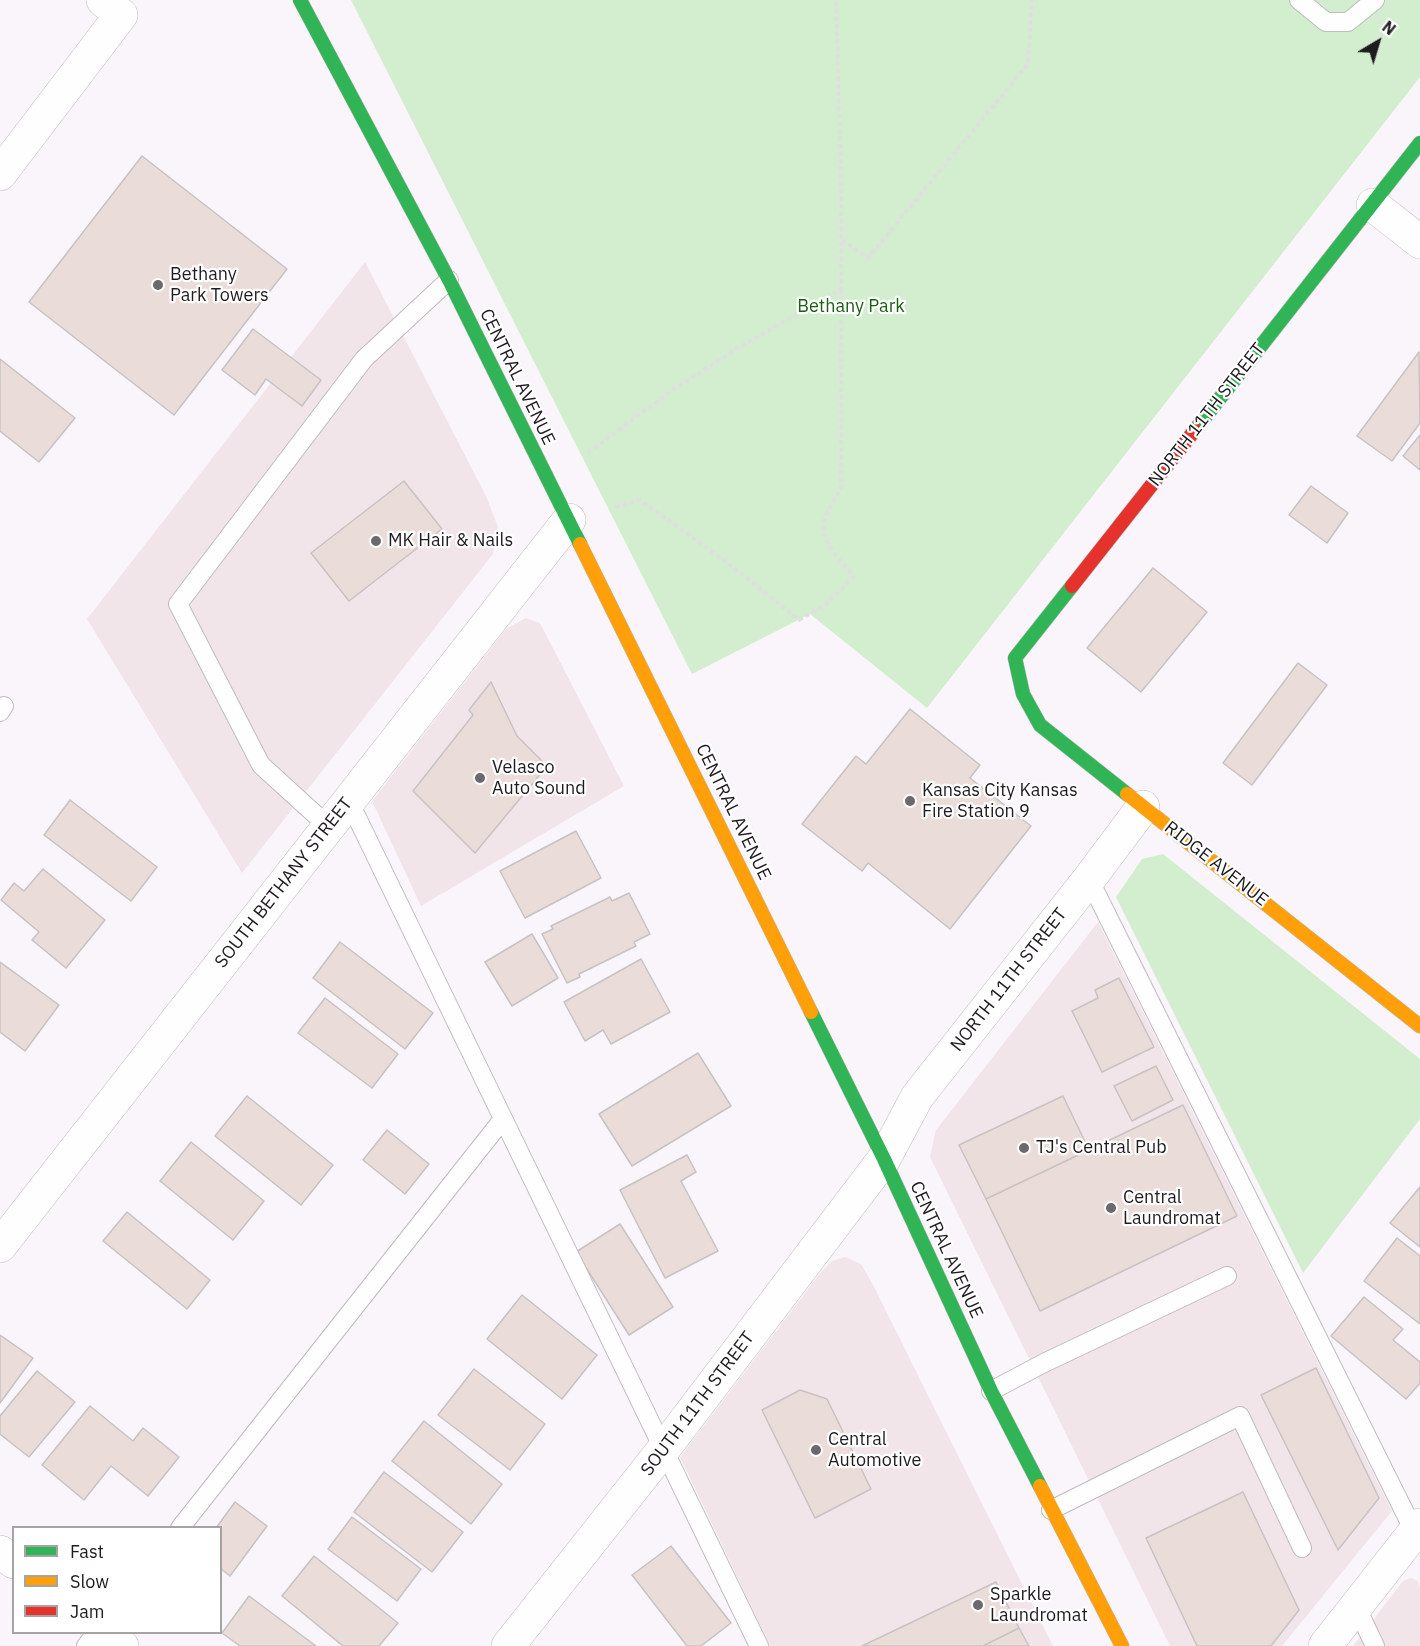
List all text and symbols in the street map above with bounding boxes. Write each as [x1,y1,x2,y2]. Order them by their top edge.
north arrow [1348,12,1408,72]
text: N [1378,16,1400,39]
place label: Bethany Park Towers [170,264,269,306]
marker: Bethany Park Towers [151,278,165,292]
park label: Bethany Park [797,296,905,318]
street label: CENTRAL AVENUE [475,305,559,449]
street label: NORTH 11TH STREET [1144,339,1270,491]
place label: MK Hair & Nails [388,530,513,552]
marker: MK Hair & Nails [369,534,383,548]
street label: CENTRAL AVENUE [691,740,775,884]
place label: Velasco Auto Sound [492,757,586,800]
marker: Velasco Auto Sound [473,771,487,785]
place label: Kansas City Kansas Fire Station 9 [922,780,1078,822]
street label: SOUTH BETHANY STREET [211,793,357,973]
marker: Kansas City Kansas Fire Station 9 [903,794,917,808]
street label: RIDGE AVENUE [1160,817,1272,911]
street label: NORTH 11TH STREET [946,904,1072,1056]
place label: TJ's Central Pub [1036,1137,1167,1159]
marker: TJ's Central Pub [1017,1141,1031,1155]
street label: CENTRAL AVENUE [905,1178,987,1322]
place label: Central Laundromat [1123,1187,1221,1230]
marker: Central Laundromat [1104,1201,1118,1215]
street label: SOUTH 11TH STREET [637,1328,759,1480]
place label: Central Automotive [828,1429,921,1472]
marker: Central Automotive [809,1443,823,1457]
legend [12,1526,222,1634]
text: Fast [70,1540,104,1563]
text: Slow [70,1570,109,1593]
place label: Sparkle Laundromat [990,1584,1088,1626]
marker: Sparkle Laundromat [971,1598,985,1612]
text: Jam [70,1600,105,1623]

